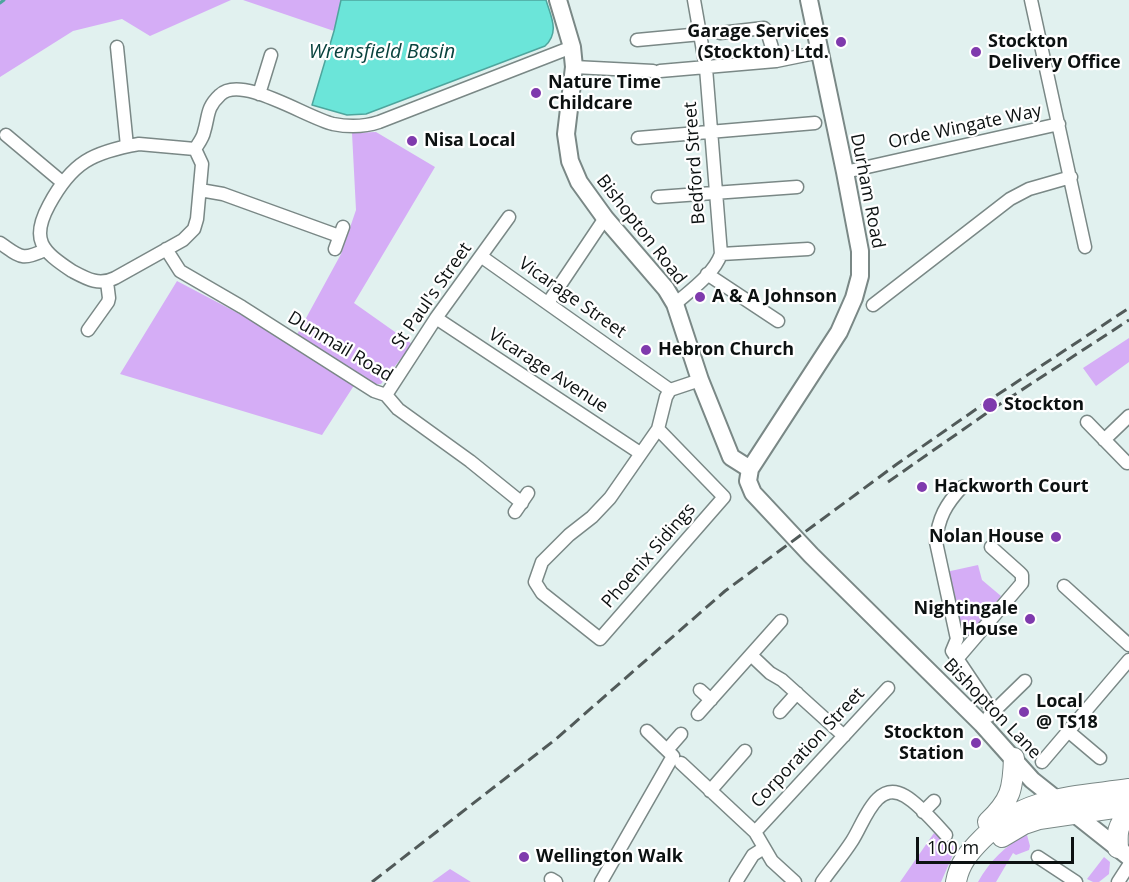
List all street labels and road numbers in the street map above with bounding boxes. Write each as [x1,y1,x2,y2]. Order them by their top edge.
street label: Orde Wingate Way [886,100,1044,154]
street label: Bedford Street [680,101,710,225]
street label: Durham Road [845,132,889,250]
street label: Bishopton Road [591,171,691,289]
street label: St Paul's Street [387,239,477,353]
street label: Vicarage Street [514,253,630,343]
street label: Dunmail Road [284,307,396,387]
street label: Vicarage Avenue [484,324,612,418]
street label: Phoenix Sidings [598,499,700,613]
street label: Bishopton Lane [939,654,1045,764]
street label: Corporation Street [747,683,869,813]

